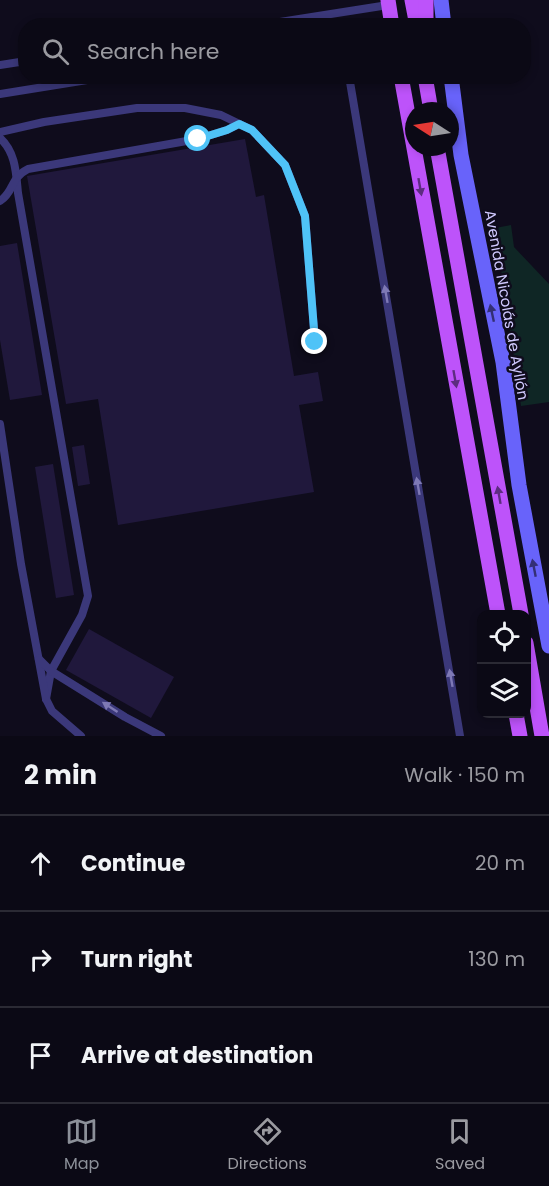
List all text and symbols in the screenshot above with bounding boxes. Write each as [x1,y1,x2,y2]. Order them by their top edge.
search box [18,18,531,84]
icon: search [39,35,72,68]
text: Search here [87,36,220,67]
north arrow [405,102,459,156]
route start [184,125,210,151]
one-way arrow [416,177,425,196]
street label: Avenida Nicolás de Ayllón [480,208,534,402]
one-way arrow [381,284,390,303]
one-way arrow [487,304,497,323]
route end [301,328,327,354]
one-way arrow [451,369,460,388]
one-way arrow [413,476,422,495]
one-way arrow [494,485,503,504]
one-way arrow [529,558,538,577]
map controls [477,610,531,718]
button: locate [477,610,531,664]
button: layers [477,664,531,718]
one-way arrow [446,669,455,688]
one-way arrow [102,702,118,713]
text: 2 min [24,757,97,793]
text: Walk · 150 m [404,761,525,789]
icon: ahead [24,847,57,880]
text: Continue [81,848,185,879]
text: 20 m [475,849,525,877]
icon: right [24,943,57,976]
text: Turn right [81,944,192,975]
text: 130 m [468,945,525,973]
icon: arrive [24,1039,57,1072]
text: Arrive at destination [81,1040,313,1071]
tab: Map [64,1115,99,1176]
tab: Directions [228,1115,307,1176]
tab: Saved [435,1115,485,1176]

